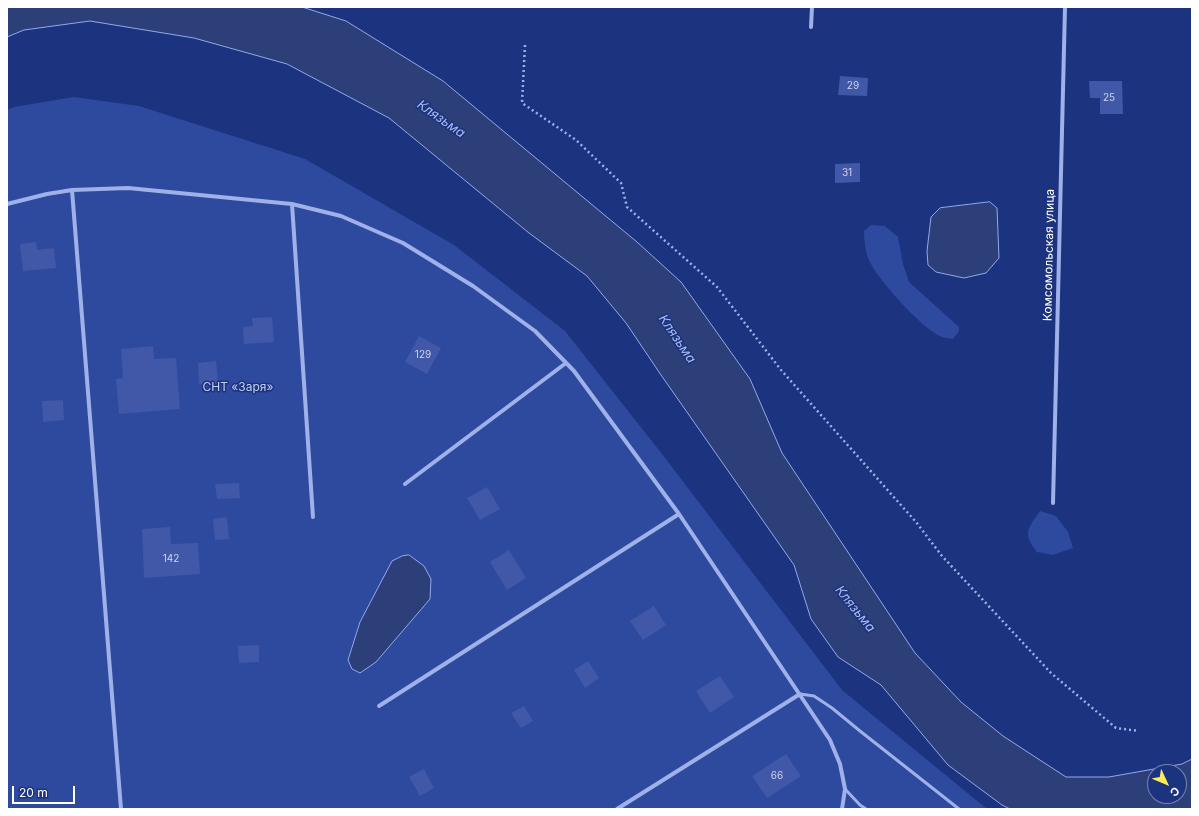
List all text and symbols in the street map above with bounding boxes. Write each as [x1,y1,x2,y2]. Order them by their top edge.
house number: 29 [847,80,859,92]
house number: 25 [1103,92,1115,104]
water label: Клязьма [414,97,468,141]
house number: 31 [842,167,852,179]
street label: Комсомольская улица [1041,189,1057,321]
water label: Клязьма [655,312,699,366]
house number: 129 [415,349,431,361]
park label: СНТ «Заря» [203,380,273,394]
house number: 142 [163,553,179,565]
water label: Клязьма [832,583,878,635]
north arrow [1147,764,1187,804]
house number: 66 [771,770,783,782]
scale bar [14,778,77,804]
text: С [1167,784,1183,799]
text: 20 m [19,785,48,800]

